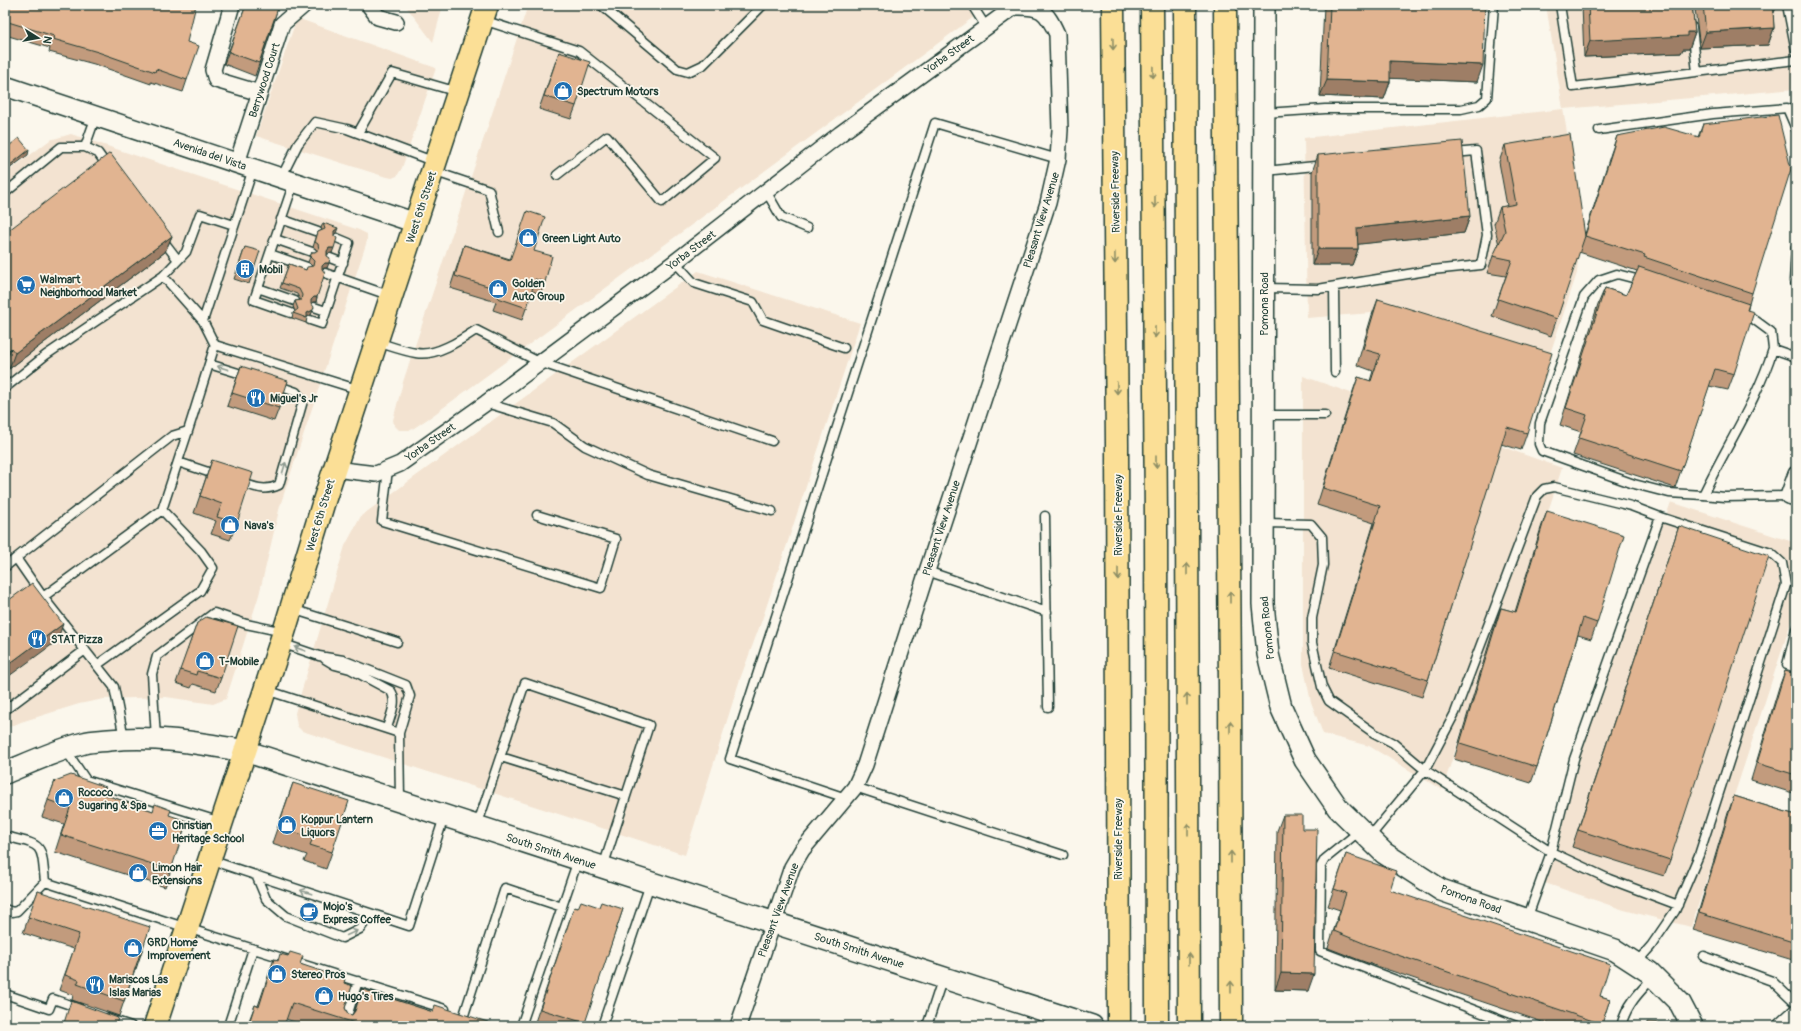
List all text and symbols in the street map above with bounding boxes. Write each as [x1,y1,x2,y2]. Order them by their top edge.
north arrow [18,18,58,58]
street label: Yorba Street [921,32,977,77]
text: N [40,35,54,45]
one-way arrow [1109,37,1117,50]
street label: Berrywood Court [246,41,283,119]
one-way arrow [1149,65,1157,78]
shop icon: Spectrum Motors [552,80,574,102]
place label: Spectrum Motors [577,85,658,98]
street label: Avenida del Vista [171,136,248,173]
street label: Riverside Freeway [1108,151,1123,233]
street label: West 6th Street [404,169,439,245]
street label: Pleasant View Avenue [1021,170,1062,270]
one-way arrow [1151,195,1158,208]
shop icon: Green Light Auto [517,227,539,249]
street label: Yorba Street [663,227,719,274]
place label: Green Light Auto [542,232,621,245]
one-way arrow [1111,251,1119,264]
building icon: Mobil [234,258,256,280]
place label: Mobil [259,263,283,276]
street label: Pomona Road [1258,272,1271,336]
place label: Walmart Neighborhood Market [40,273,138,299]
supermarket icon: Walmart Neighborhood Market [15,274,37,296]
place label: Golden Auto Group [512,277,565,303]
shop icon: Golden Auto Group [487,278,509,300]
one-way arrow [1151,325,1159,338]
one-way arrow [217,364,230,371]
one-way arrow [1113,381,1121,394]
restaurant icon: Miguel's Jr [245,387,267,409]
place label: Miguel's Jr [270,392,319,405]
street label: Yorba Street [402,420,458,465]
one-way arrow [1152,455,1160,468]
one-way arrow [281,462,288,475]
street label: Riverside Freeway [1112,474,1125,556]
street label: West 6th Street [303,477,338,553]
street label: Pleasant View Avenue [920,478,963,577]
shop icon: Nava's [219,514,241,536]
place label: Nava's [244,519,274,532]
one-way arrow [1183,563,1191,576]
one-way arrow [1114,567,1122,580]
one-way arrow [1226,591,1234,604]
street label: Pomona Road [1258,596,1277,660]
restaurant icon: STAT Pizza [26,628,48,650]
place label: STAT Pizza [51,633,103,646]
one-way arrow [294,645,306,653]
shop icon: T-Mobile [194,650,216,672]
place label: T-Mobile [218,655,260,668]
one-way arrow [1184,693,1191,706]
one-way arrow [1227,721,1234,734]
place label: Rococo Sugaring & Spa [78,786,147,812]
shop icon: Rococo Sugaring & Spa [53,787,75,809]
street label: Riverside Freeway [1112,798,1125,880]
place label: Koppur Lantern Liquors [301,813,373,839]
shop icon: Koppur Lantern Liquors [276,814,298,836]
place label: Christian Heritage School [172,819,245,845]
office icon: Christian Heritage School [147,820,169,842]
one-way arrow [1184,823,1192,836]
street label: South Smith Avenue [504,831,598,872]
one-way arrow [1227,851,1235,864]
place label: Limon Hair Extensions [152,861,203,887]
street label: Pleasant View Avenue [755,861,802,959]
shop icon: Limon Hair Extensions [127,862,149,884]
street label: Pomona Road [1439,882,1503,916]
one-way arrow [299,888,312,895]
place label: Mojo's Express Coffee [323,900,392,926]
cafe icon: Mojo's Express Coffee [298,901,320,923]
one-way arrow [346,929,358,936]
street label: South Smith Avenue [812,930,906,971]
place label: GRD Home Improvement [147,936,211,962]
shop icon: GRD Home Improvement [122,937,144,959]
one-way arrow [1185,953,1193,966]
shop icon: Stereo Pros [266,963,288,985]
place label: Stereo Pros [291,968,345,981]
place label: Mariscos Las Islas Marias [109,973,168,999]
restaurant icon: Mariscos Las Islas Marias [84,974,106,996]
one-way arrow [1227,981,1235,994]
shop icon: Hugo's Tires [313,985,335,1007]
place label: Hugo's Tires [338,990,394,1003]

